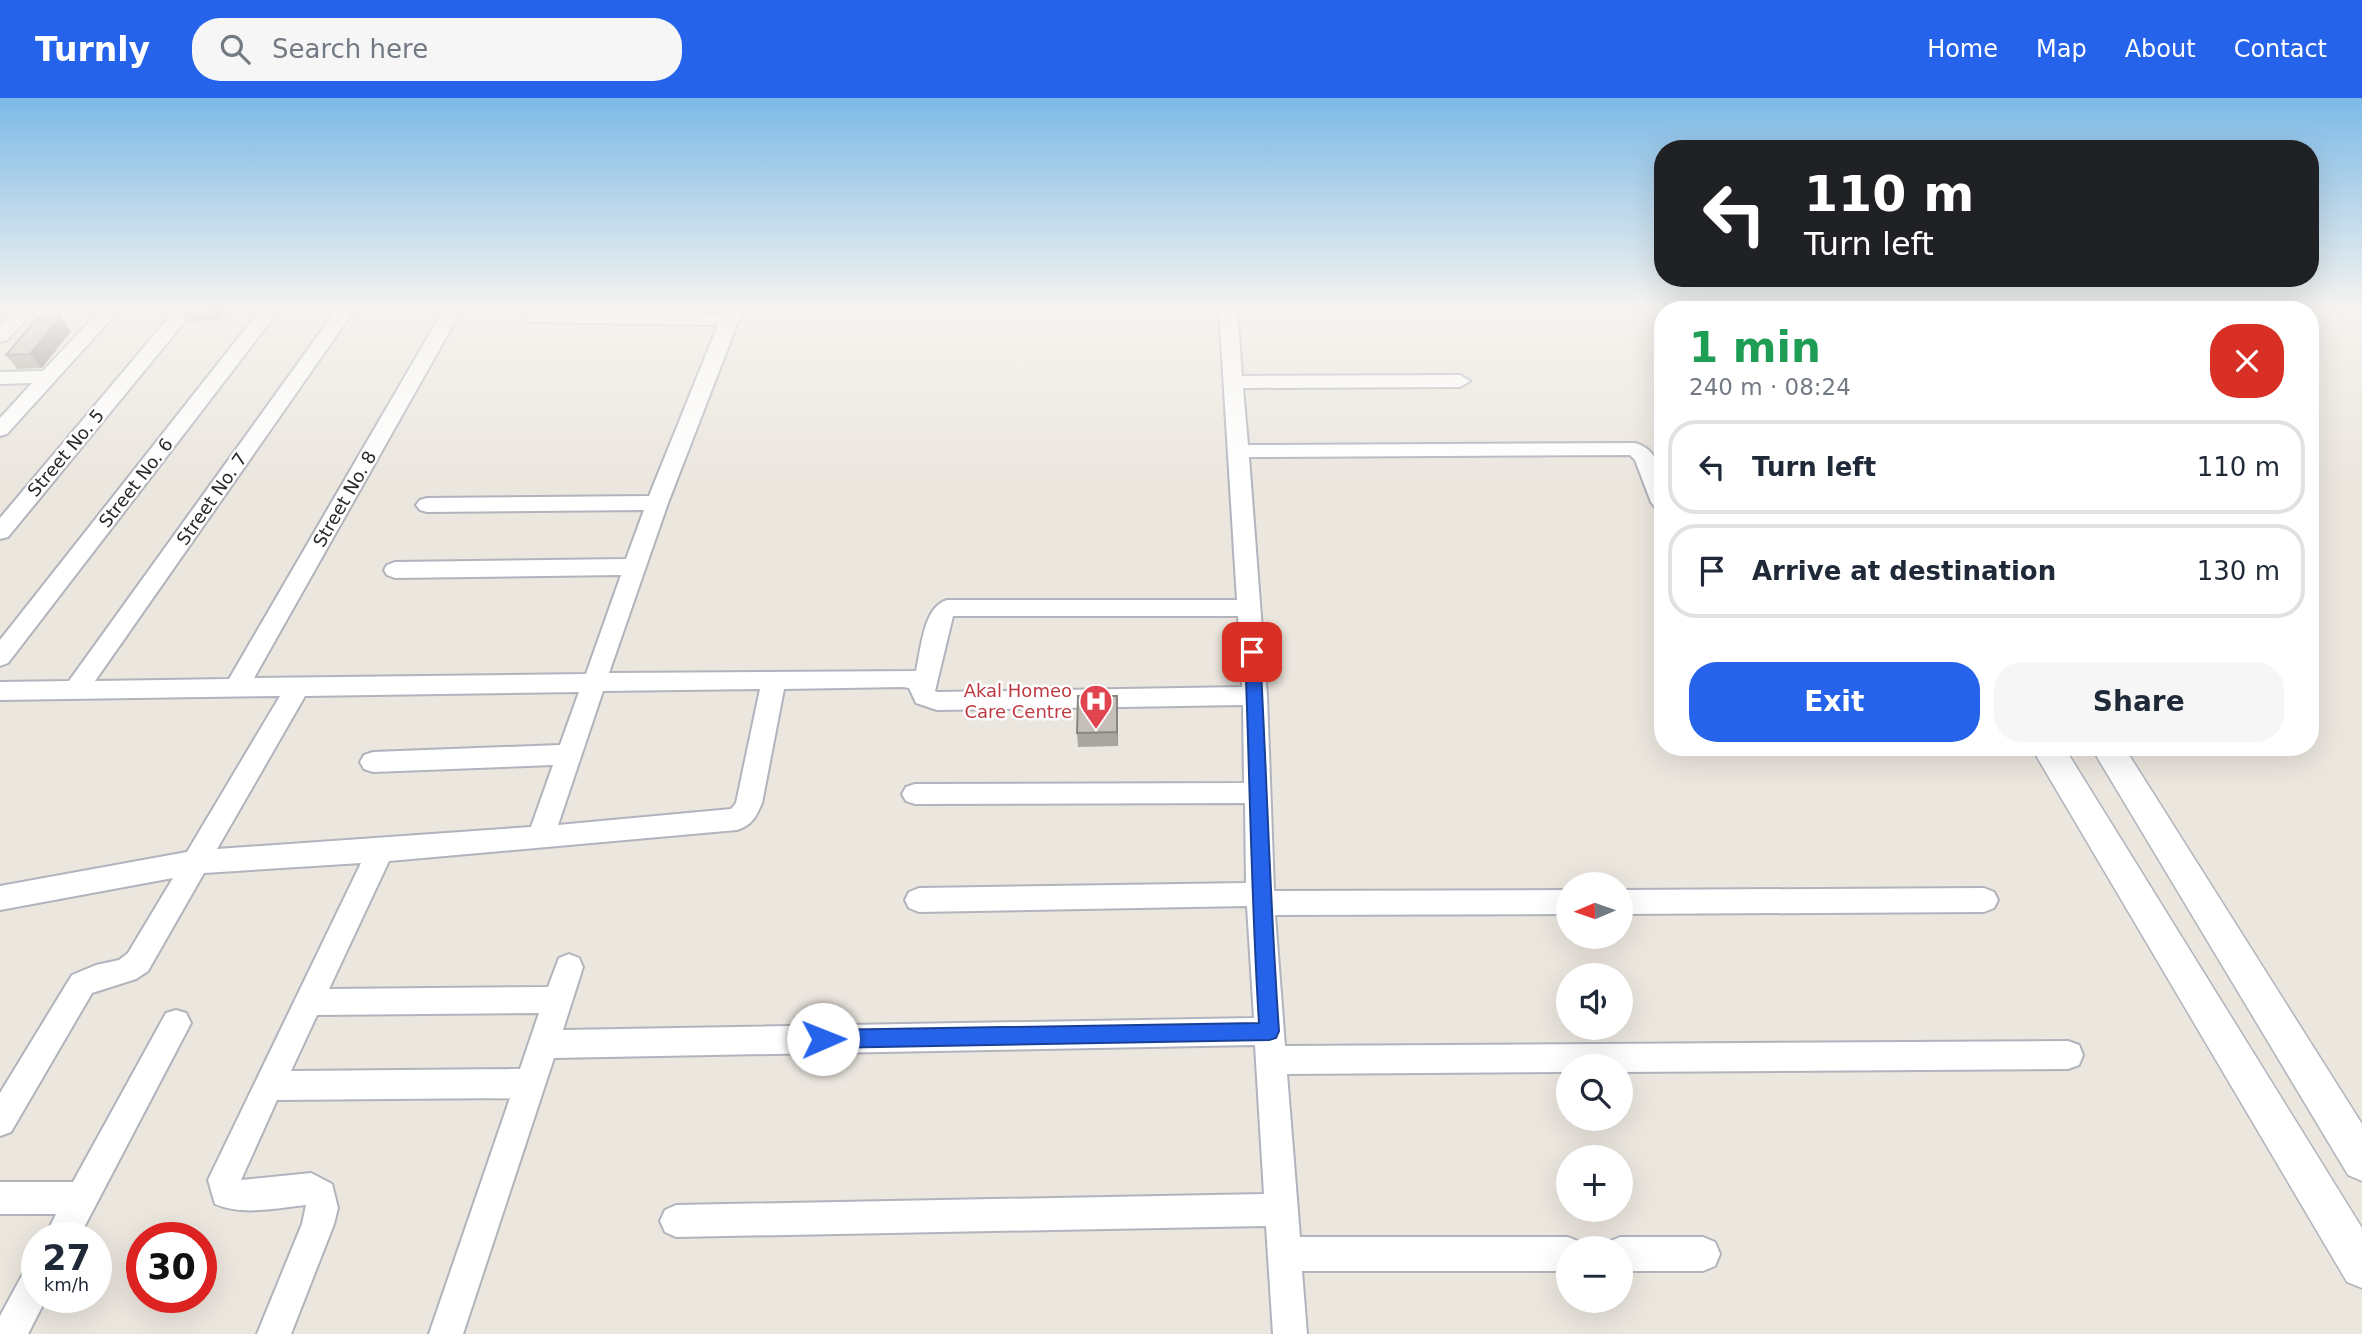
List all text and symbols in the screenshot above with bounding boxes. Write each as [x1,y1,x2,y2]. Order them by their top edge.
search box [192,18,682,81]
text: Turnly [35,30,150,69]
icon: search [216,30,254,68]
text: Search here [272,34,428,64]
text: Home [1927,35,1998,63]
text: Map [2036,35,2087,63]
text: About [2125,35,2196,63]
text: Contact [2234,35,2327,63]
text: 110 m [1804,166,1974,223]
icon: left [1689,168,1780,259]
text: Turn left [1804,225,1934,263]
text: 1 min [1689,323,1821,372]
button: close [2210,324,2284,398]
text: 240 m · 08:24 [1689,374,1851,400]
street label: Street No. 5 [23,405,108,501]
street label: Street No. 6 [94,434,177,532]
street label: Street No. 8 [309,447,381,551]
icon: left [1693,448,1731,486]
street label: Street No. 7 [172,449,251,549]
text: Turn left [1752,452,1876,482]
text: 110 m [2197,452,2280,482]
icon: arrive [1693,552,1731,590]
text: Arrive at destination [1752,556,2056,586]
text: 130 m [2197,556,2280,586]
pin [1222,622,1282,682]
icon: arrive [1233,633,1271,671]
button: Exit [1689,662,1980,742]
button: Share [1994,662,2284,742]
place label: Akal Homeo Care Centre [964,680,1072,722]
hospital icon: Akal Homeo Care Centre [1077,682,1115,731]
north arrow [1556,872,1633,948]
map controls [1556,872,1633,1313]
button: sound [1556,963,1633,1040]
position arrow [786,1002,860,1076]
button: search [1556,1054,1633,1131]
button: + [1556,1145,1633,1222]
speed limit sign: 30 [126,1222,217,1313]
button: − [1556,1236,1633,1313]
text: 27 [42,1238,91,1278]
text: km/h [44,1274,89,1295]

